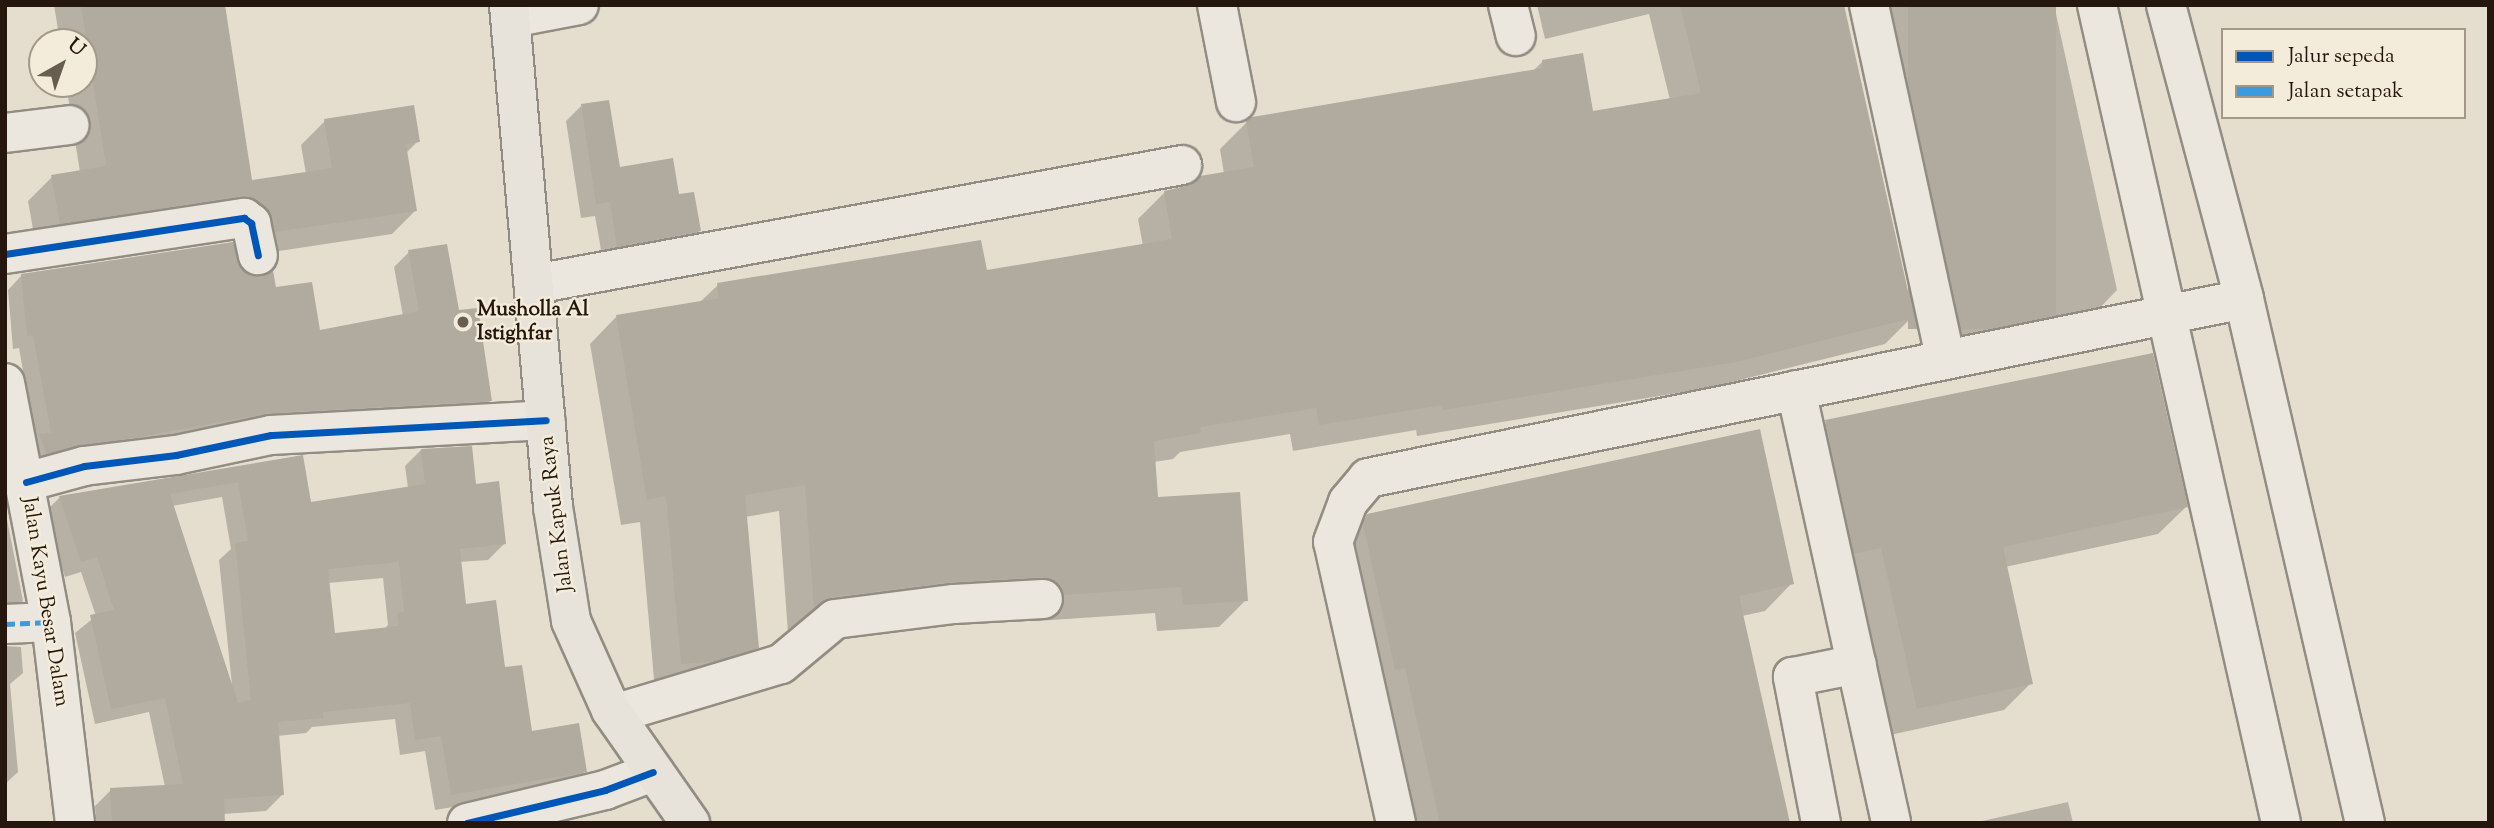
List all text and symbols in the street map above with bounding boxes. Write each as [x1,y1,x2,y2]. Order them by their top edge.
north arrow [28,28,98,98]
legend [2221,28,2466,119]
text: U [61,33,90,63]
text: Jalur sepeda [2288,42,2395,72]
text: Jalan setapak [2288,77,2404,107]
place label: Musholla Al Istighfar [477,297,589,347]
marker: Musholla Al Istighfar [455,314,471,330]
street label: Jalan Kapuk Raya [535,434,579,594]
street label: Jalan Kayu Besar Dalam [16,495,74,709]

